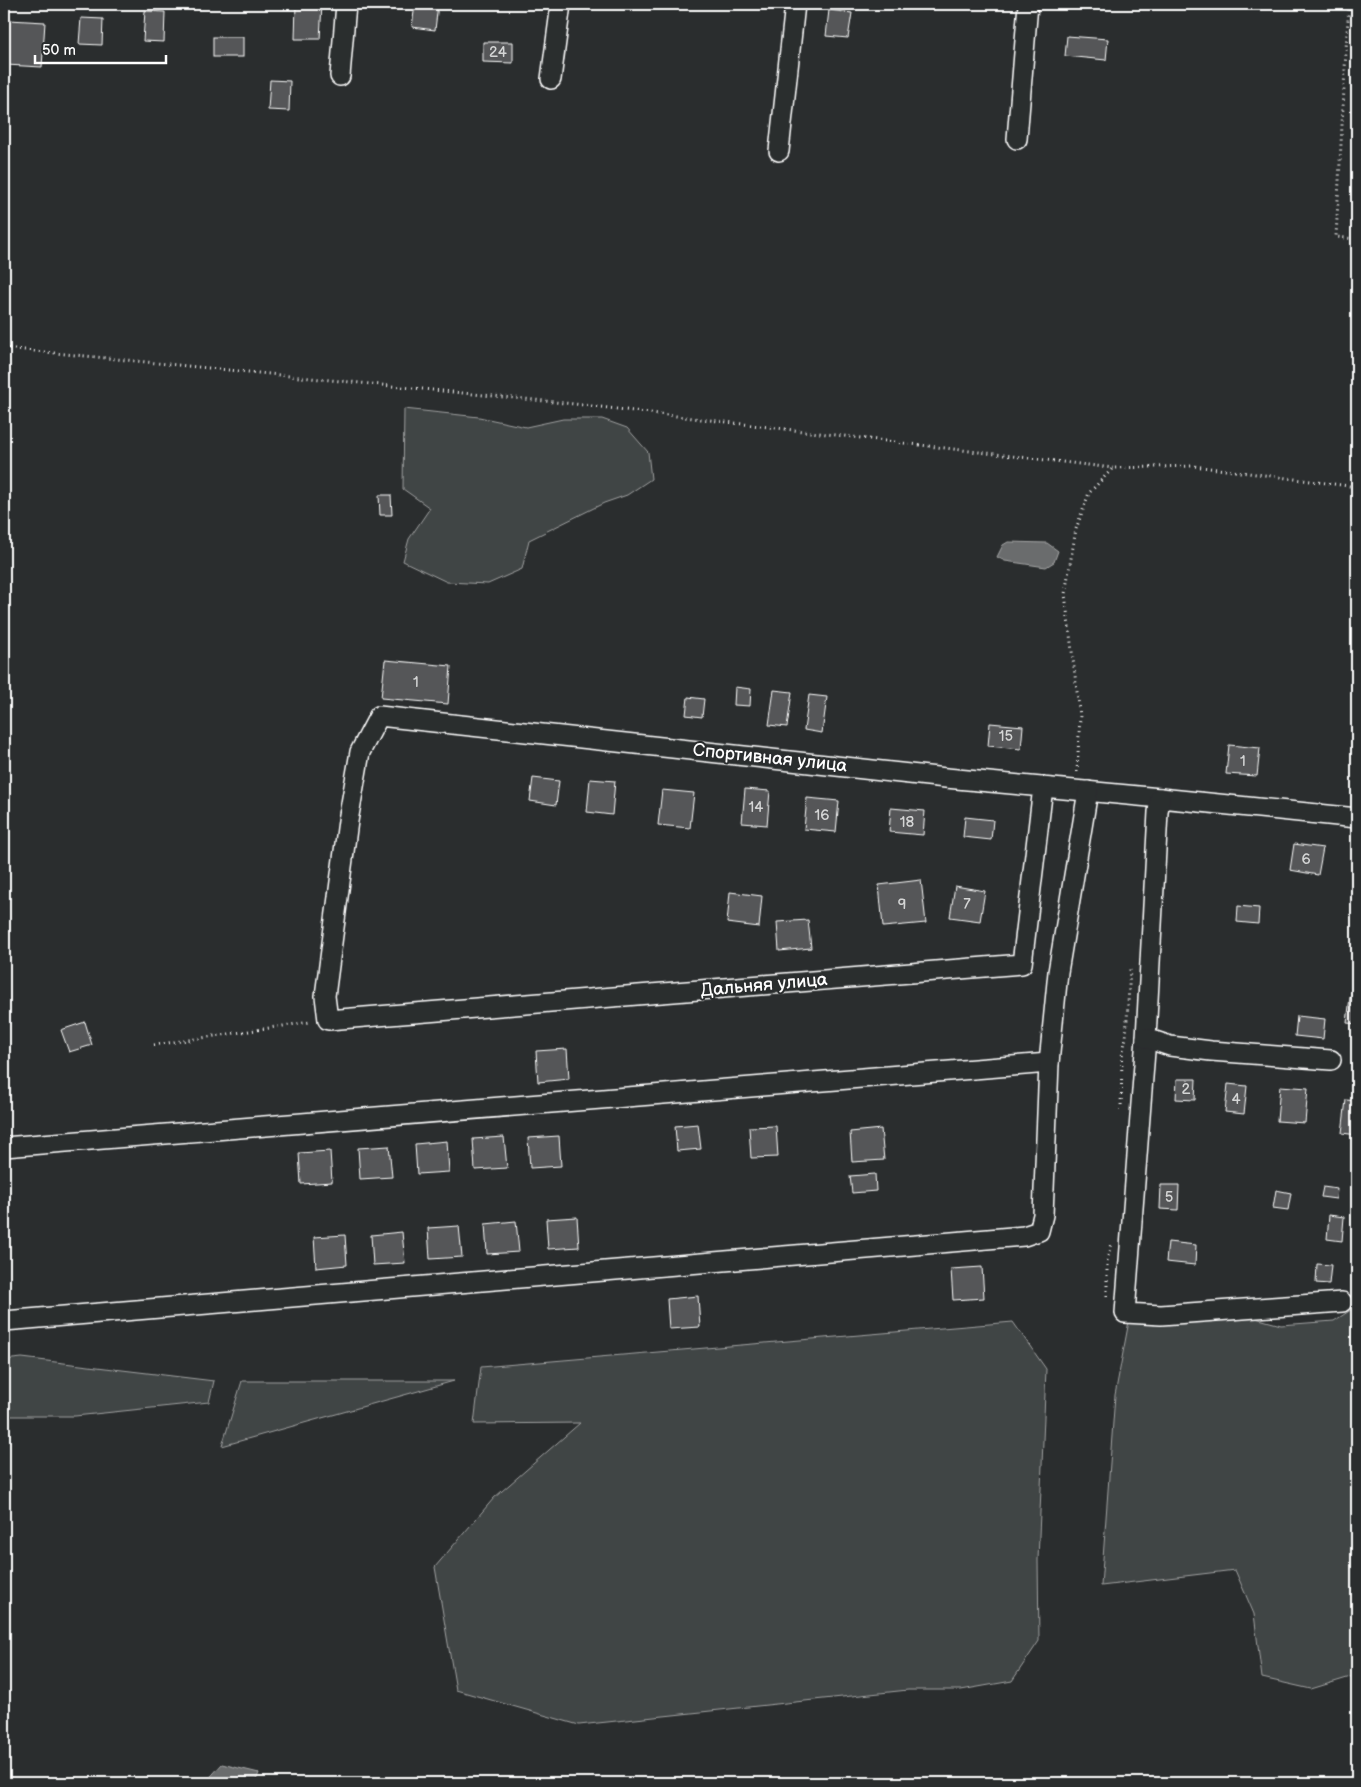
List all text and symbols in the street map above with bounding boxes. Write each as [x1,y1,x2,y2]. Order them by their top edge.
scale bar [35,32,166,64]
text: 50 m [42,41,76,60]
house number: 24 [489,43,507,62]
house number: 1 [413,673,419,692]
house number: 15 [999,727,1013,746]
street label: Спортивная улица [692,739,849,777]
house number: 1 [1240,752,1246,771]
house number: 14 [749,798,763,817]
house number: 16 [815,806,829,825]
house number: 18 [900,813,915,832]
house number: 6 [1301,850,1311,869]
house number: 9 [898,895,906,914]
house number: 7 [963,895,971,914]
street label: Дальняя улица [700,969,829,1001]
house number: 2 [1182,1080,1191,1099]
house number: 4 [1231,1090,1241,1109]
house number: 5 [1165,1188,1173,1207]

